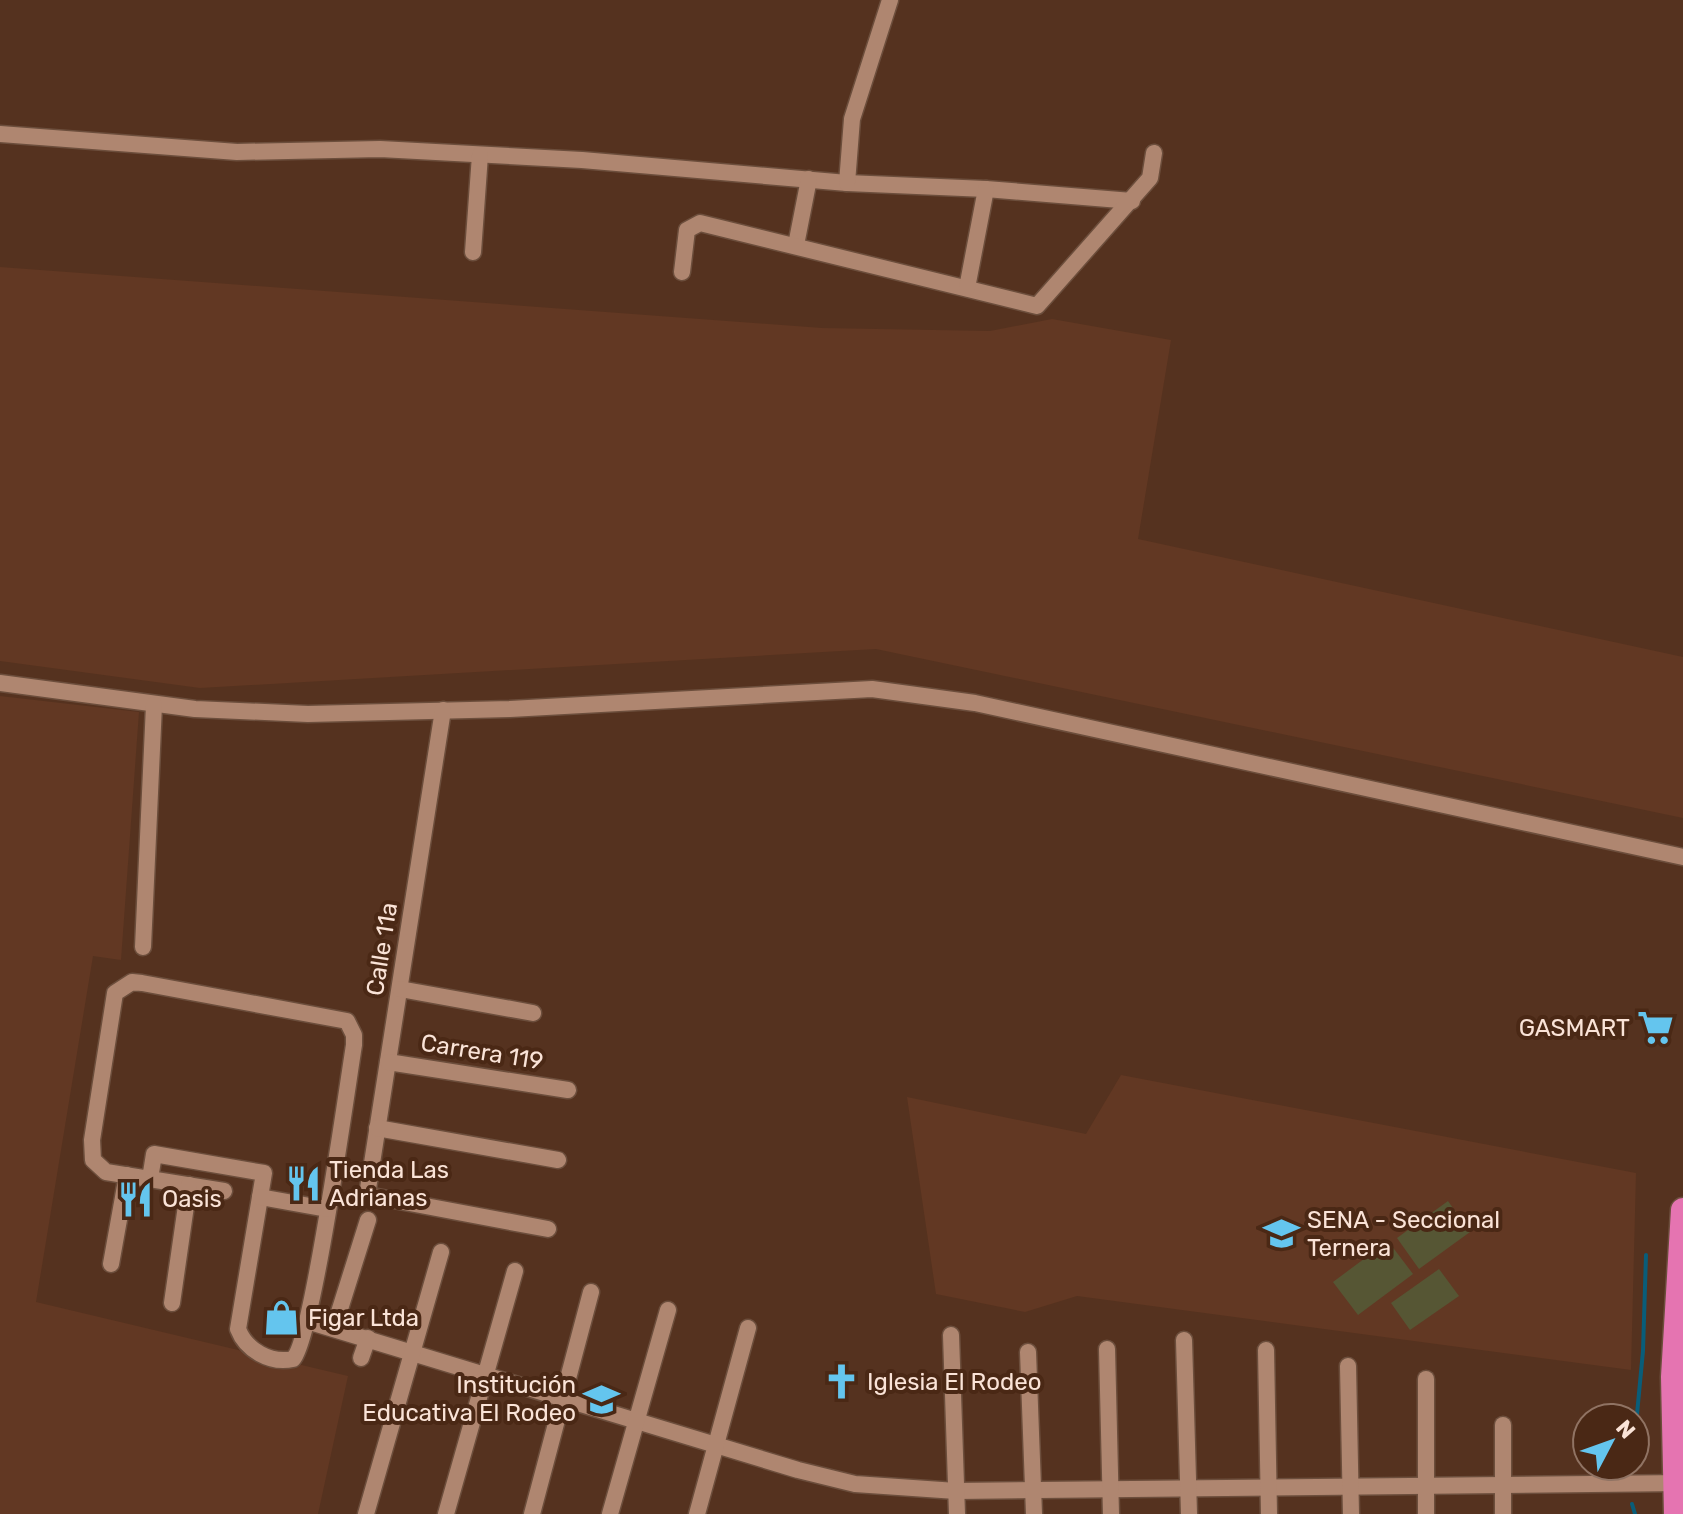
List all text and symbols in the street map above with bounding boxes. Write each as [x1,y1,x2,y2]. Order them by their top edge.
street label: Calle 11a [361,900,403,998]
supermarket icon: GASMART [1637,1009,1675,1047]
place label: GASMART [1519,1014,1630,1042]
street label: Carrera 119 [419,1029,545,1075]
place label: Tienda Las Adrianas [329,1156,449,1212]
restaurant icon: Tienda Las Adrianas [284,1165,322,1203]
restaurant icon: Oasis [117,1180,155,1218]
place label: Oasis [162,1185,222,1213]
place label: SENA - Seccional Ternera [1307,1206,1500,1262]
school or university icon: SENA - Seccional Ternera [1262,1215,1300,1253]
shop icon: Figar Ltda [263,1299,301,1337]
place label: Figar Ltda [308,1304,419,1332]
church icon: Iglesia El Rodeo [822,1363,860,1401]
place label: Iglesia El Rodeo [867,1368,1041,1396]
place label: Institución Educativa El Rodeo [362,1371,576,1427]
school or university icon: Institución Educativa El Rodeo [583,1380,621,1418]
north arrow [1571,1402,1651,1482]
text: N [1610,1414,1641,1444]

